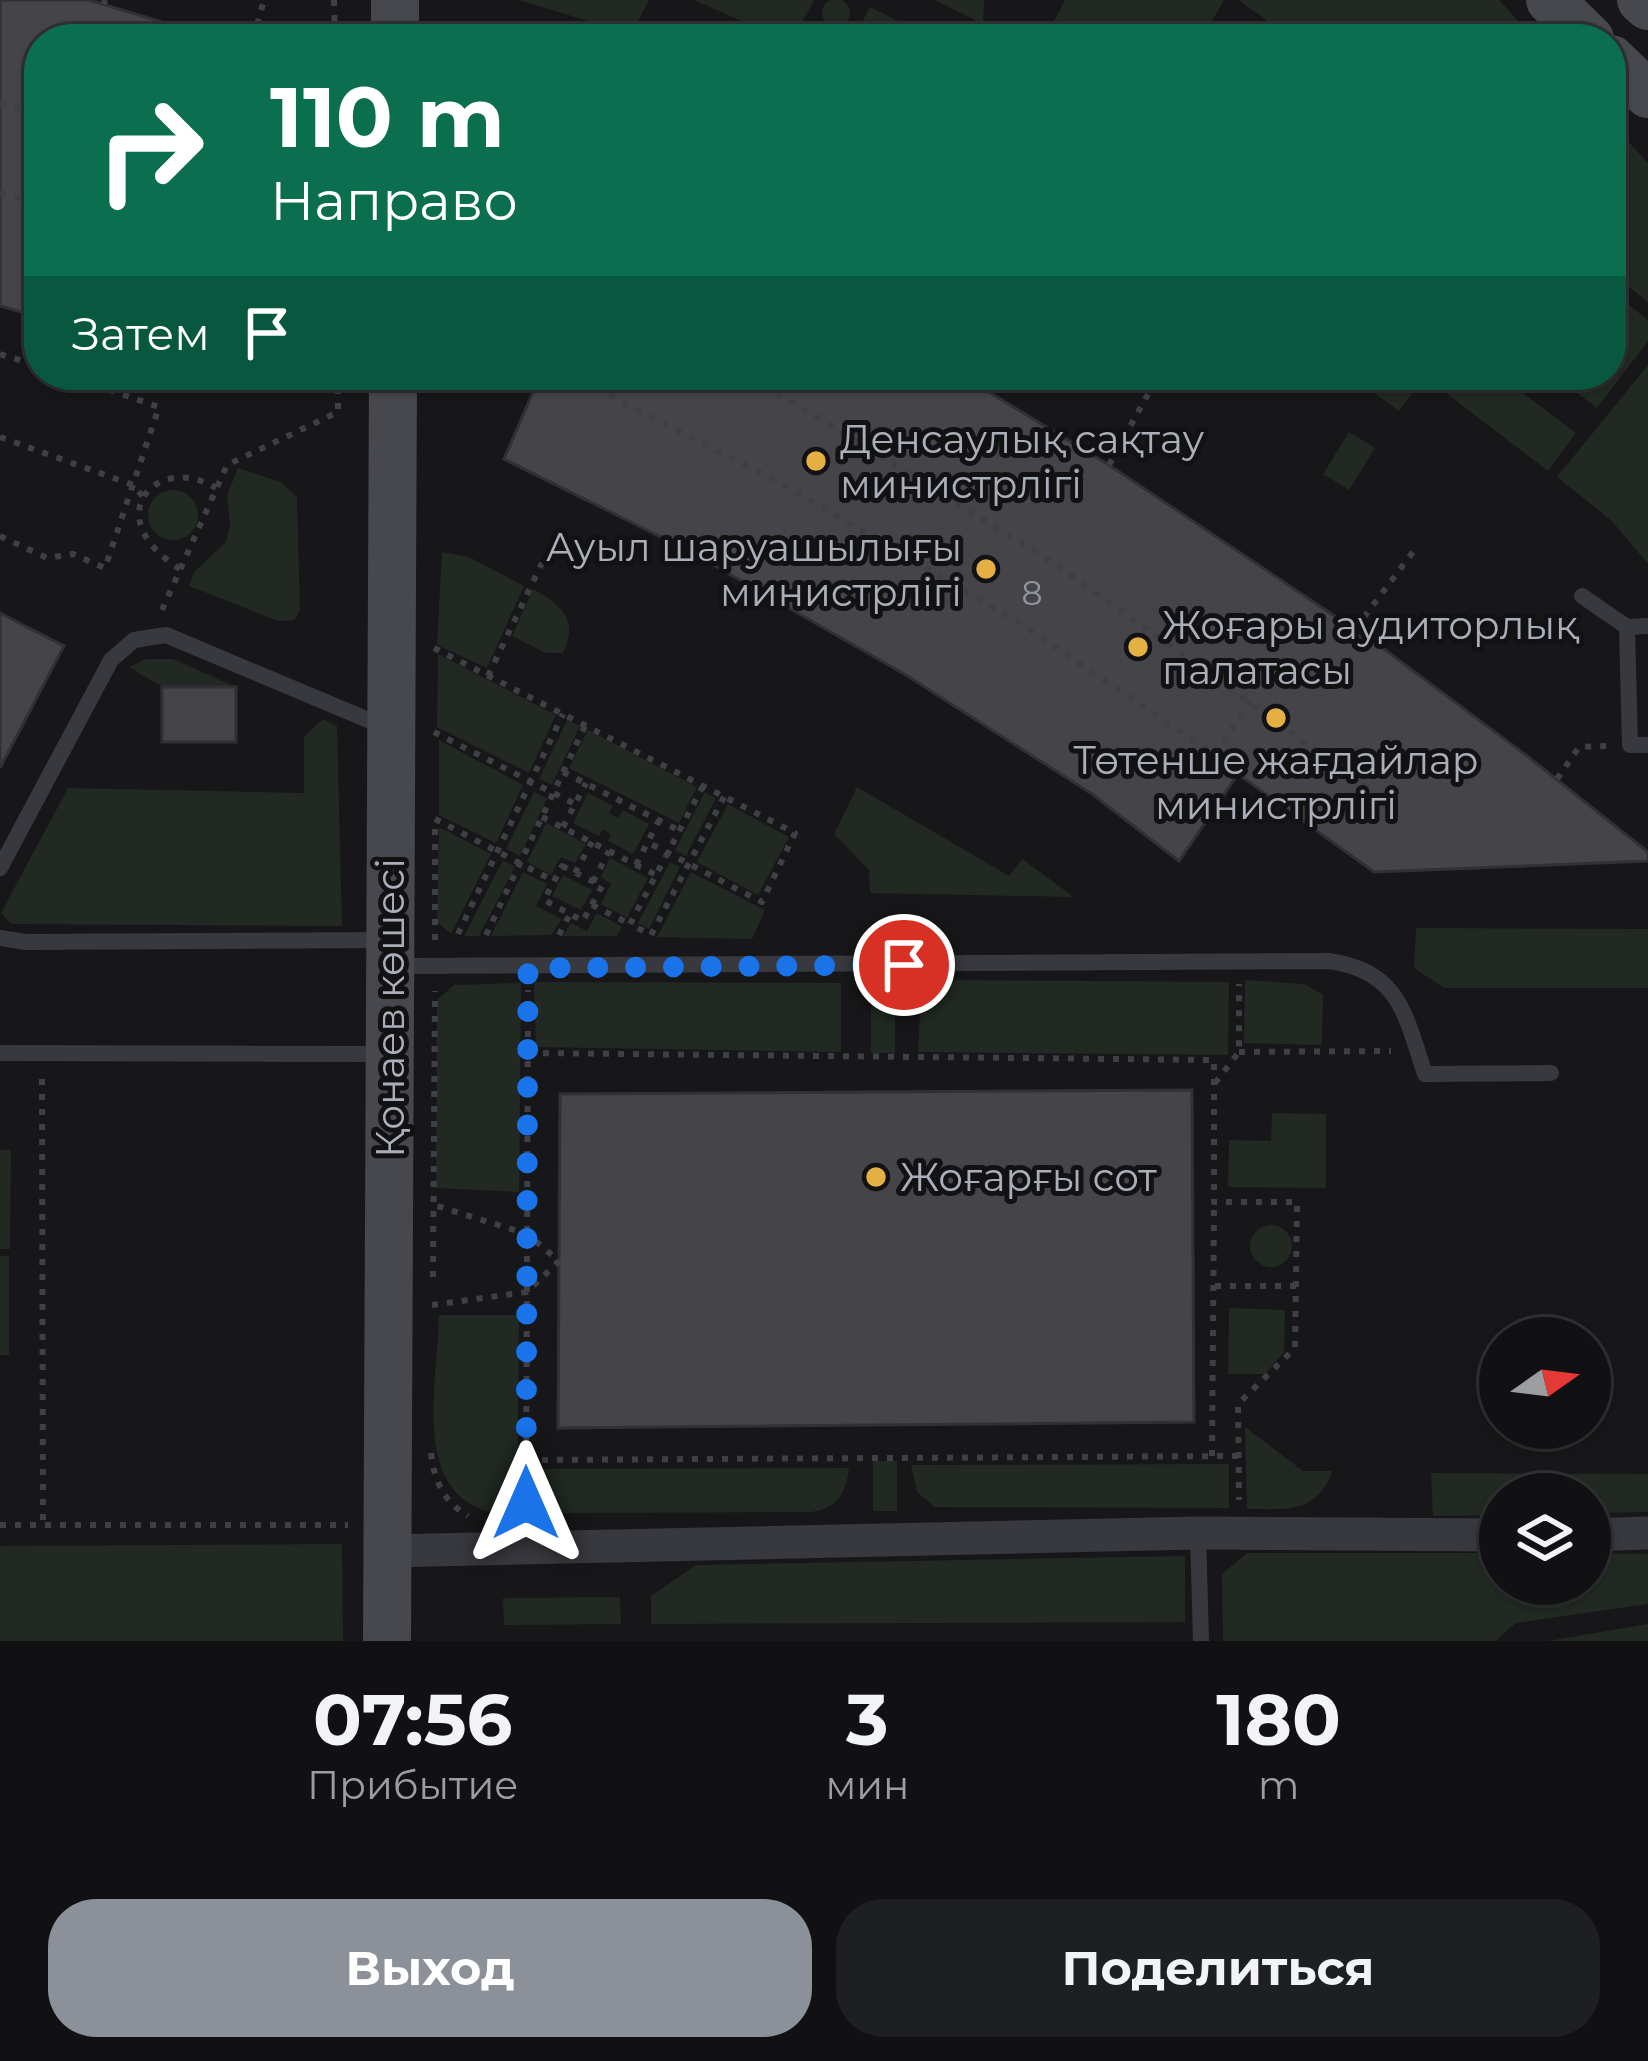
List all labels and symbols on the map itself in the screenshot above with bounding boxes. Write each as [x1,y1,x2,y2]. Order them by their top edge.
place label: Денсаулық сақтау министрлігі [840,415,1205,508]
marker: Денсаулық сақтау министрлігі [803,448,829,474]
place label: Ауыл шаруашылығы министрлігі [546,523,962,616]
marker: Ауыл шаруашылығы министрлігі [973,556,999,582]
house number: 8 [1021,573,1043,613]
place label: Жоғары аудиторлық палатасы [1162,601,1580,694]
marker: Жоғары аудиторлық палатасы [1125,634,1151,660]
marker: Төтенше жағдайлар министрлігі [1263,705,1289,731]
place label: Төтенше жағдайлар министрлігі [1073,736,1479,829]
street label: Қонаев көшесі [366,858,414,1158]
pin [853,914,955,1016]
place label: Жоғарғы сот [900,1153,1157,1201]
marker: Жоғарғы сот [863,1164,889,1190]
north arrow [1479,1317,1611,1449]
position arrow [463,1440,589,1566]

